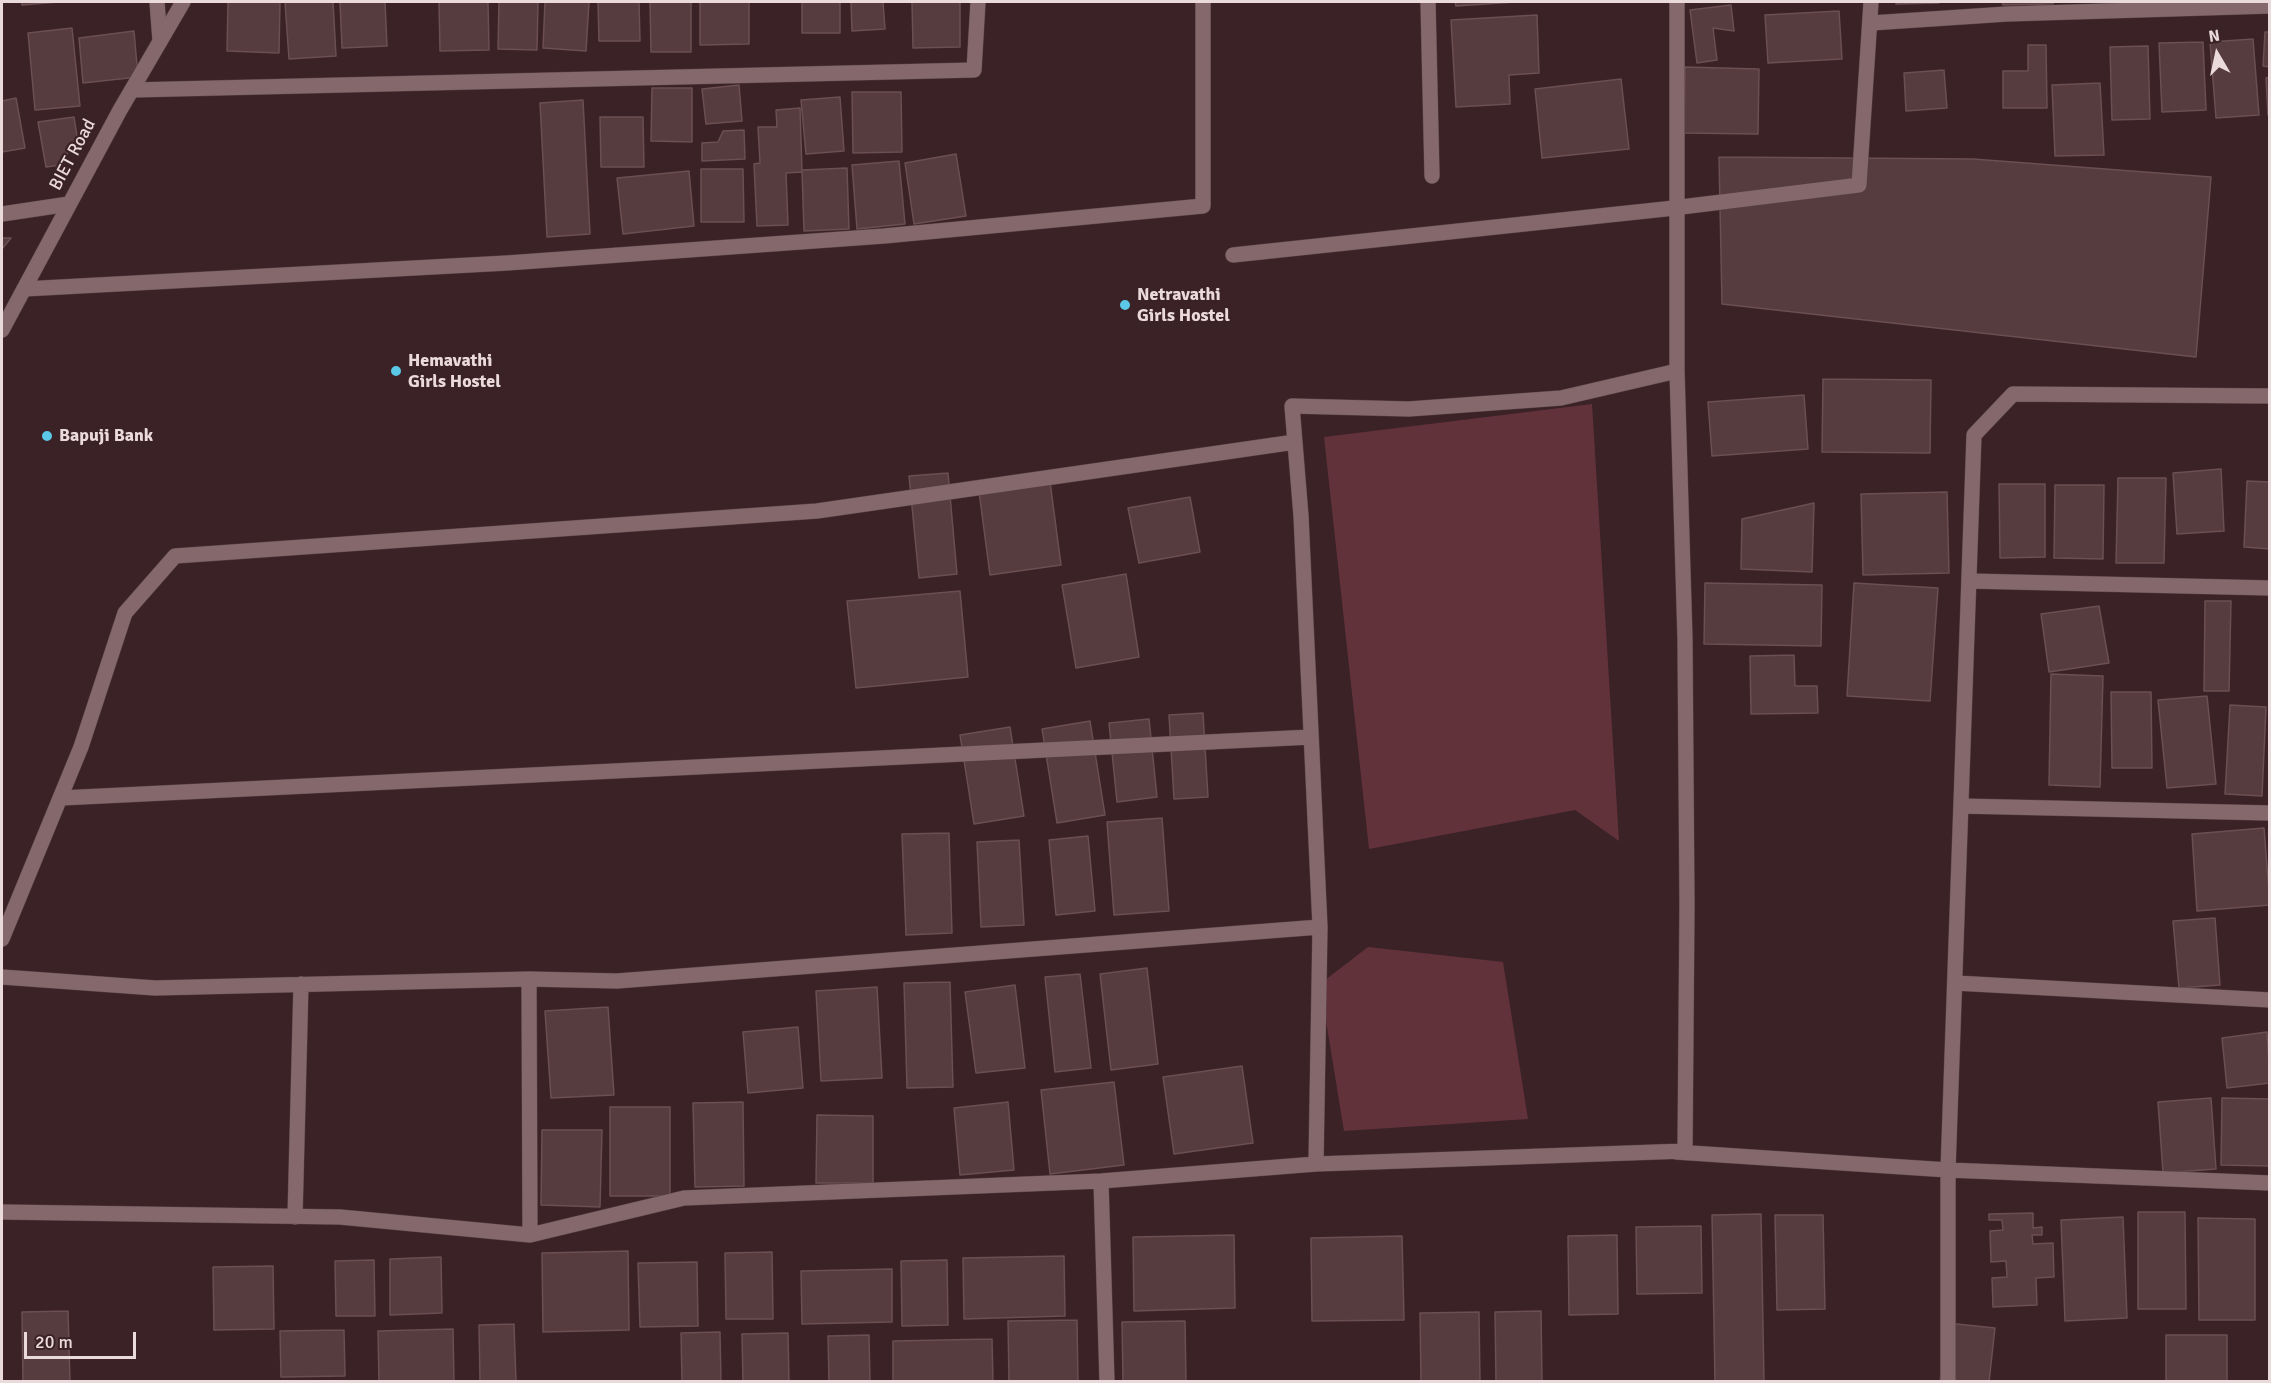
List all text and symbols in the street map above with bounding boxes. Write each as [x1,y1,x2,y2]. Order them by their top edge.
north arrow [2187,24,2247,84]
text: N [2207,25,2221,47]
street label: BIET Road [45,116,101,194]
place label: Netravathi Girls Hostel [1137,284,1230,326]
marker: Netravathi Girls Hostel [1118,298,1132,312]
place label: Hemavathi Girls Hostel [408,350,501,392]
marker: Hemavathi Girls Hostel [389,364,403,378]
place label: Bapuji Bank [59,425,153,447]
marker: Bapuji Bank [40,429,54,443]
scale bar [27,1320,140,1358]
text: 20 m [35,1331,73,1353]

